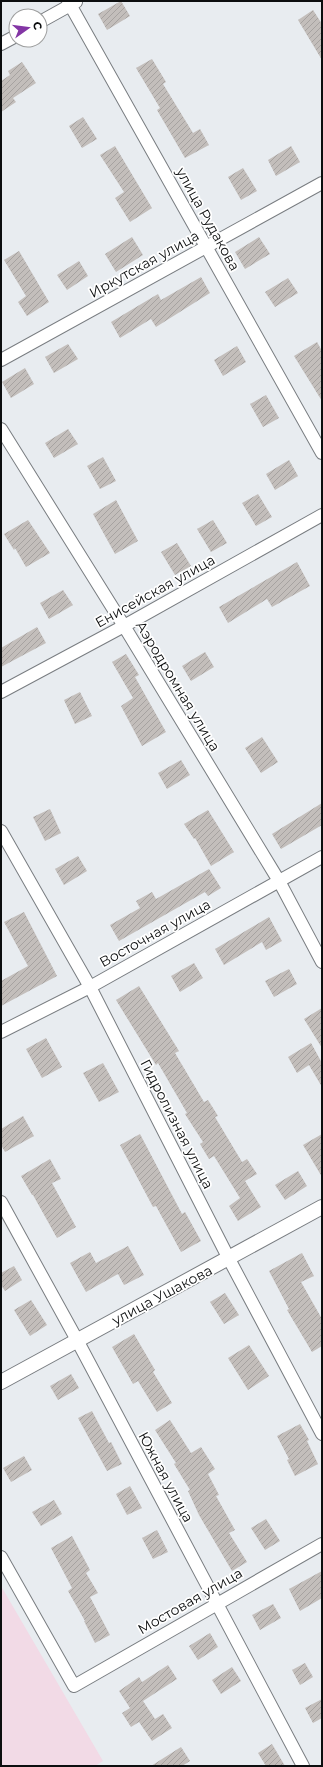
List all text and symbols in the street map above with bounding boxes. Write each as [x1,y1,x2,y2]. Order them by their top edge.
north arrow [8,8,48,48]
text: С [30,20,45,31]
street label: улица Рудакова [172,163,244,274]
street label: Иркутская улица [86,226,202,302]
street label: Енисейская улица [92,551,218,631]
street label: Аэродромная улица [132,617,224,755]
street label: Восточная улица [96,895,214,971]
street label: Гидролизная улица [137,1056,217,1192]
street label: улица Ушакова [108,1261,215,1329]
street label: Южная улица [135,1429,197,1525]
street label: Мостовая улица [134,1564,246,1638]

